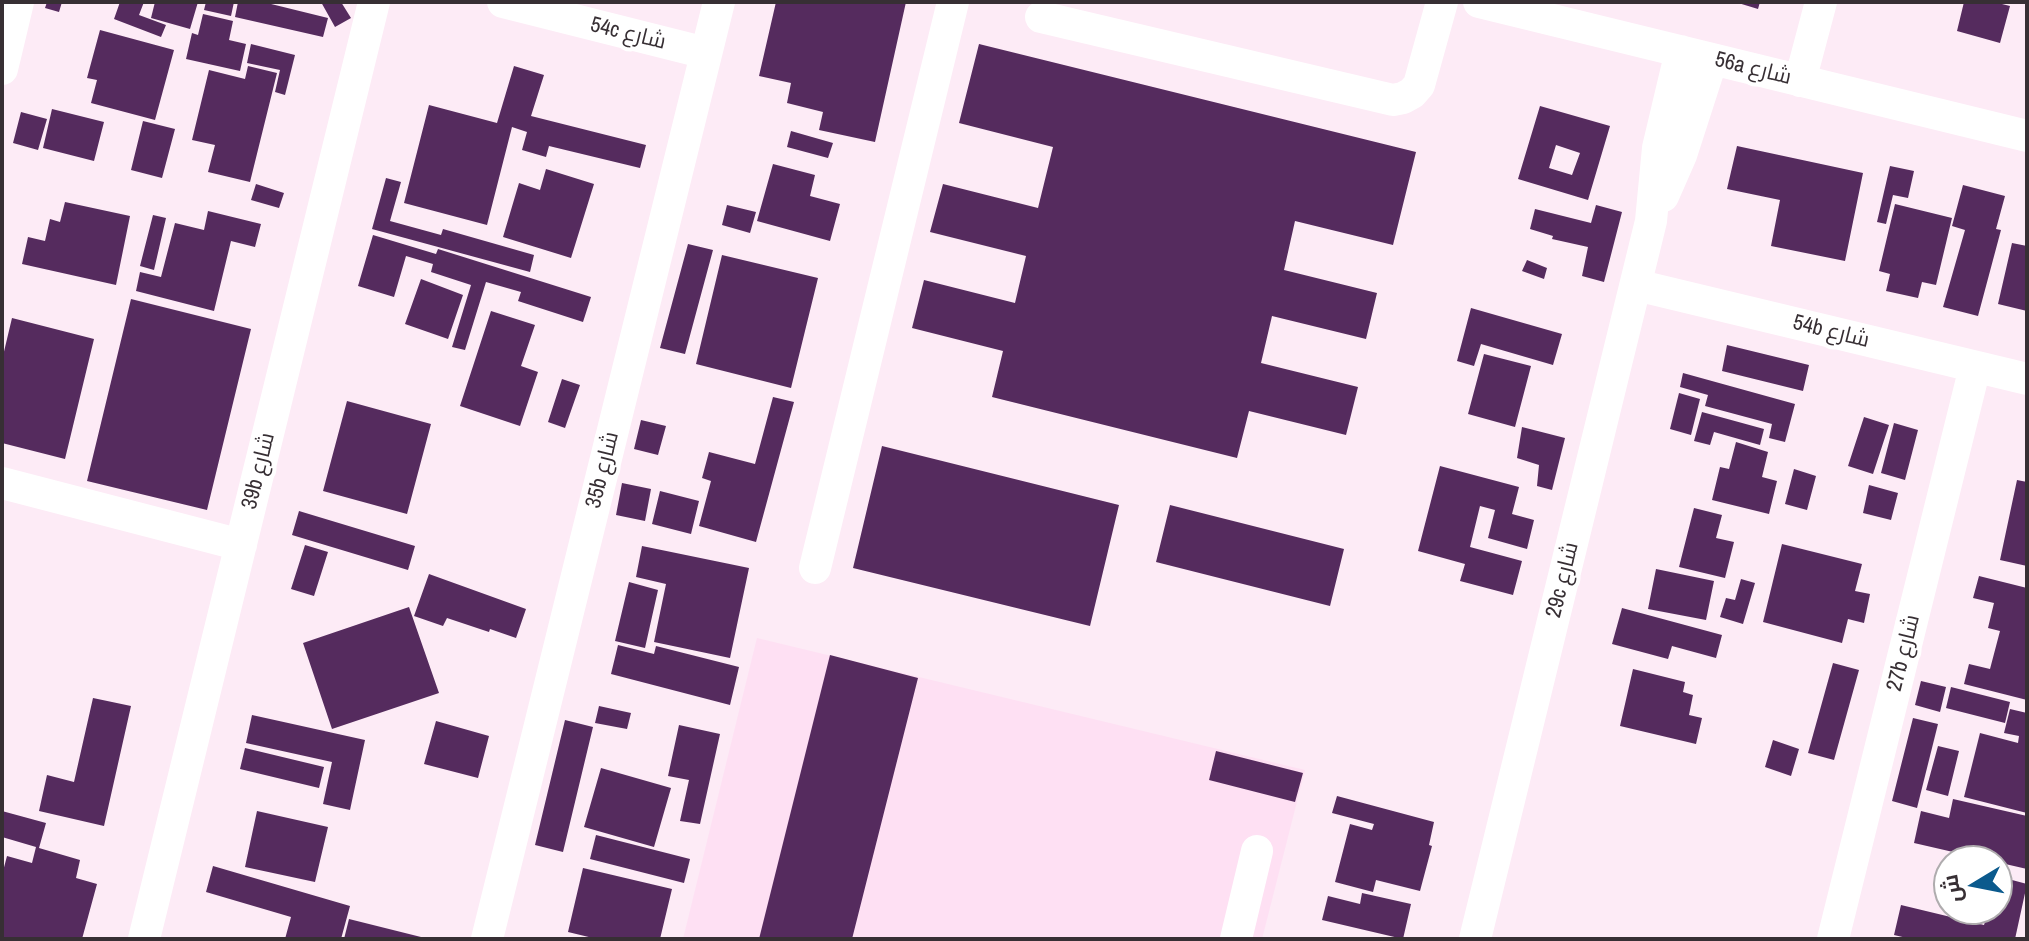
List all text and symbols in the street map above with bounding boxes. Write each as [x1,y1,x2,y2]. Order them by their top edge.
street label: 54c شارع [588,12,668,56]
street label: 56a شارع [1712,47,1794,91]
street label: 54b شارع [1790,310,1872,354]
street label: 35b شارع [581,429,625,511]
street label: 39b شارع [237,430,281,512]
street label: 29c شارع [1541,540,1585,620]
street label: 27b شارع [1882,612,1926,694]
north arrow [1933,845,2013,925]
text: ش [1934,872,1969,905]

